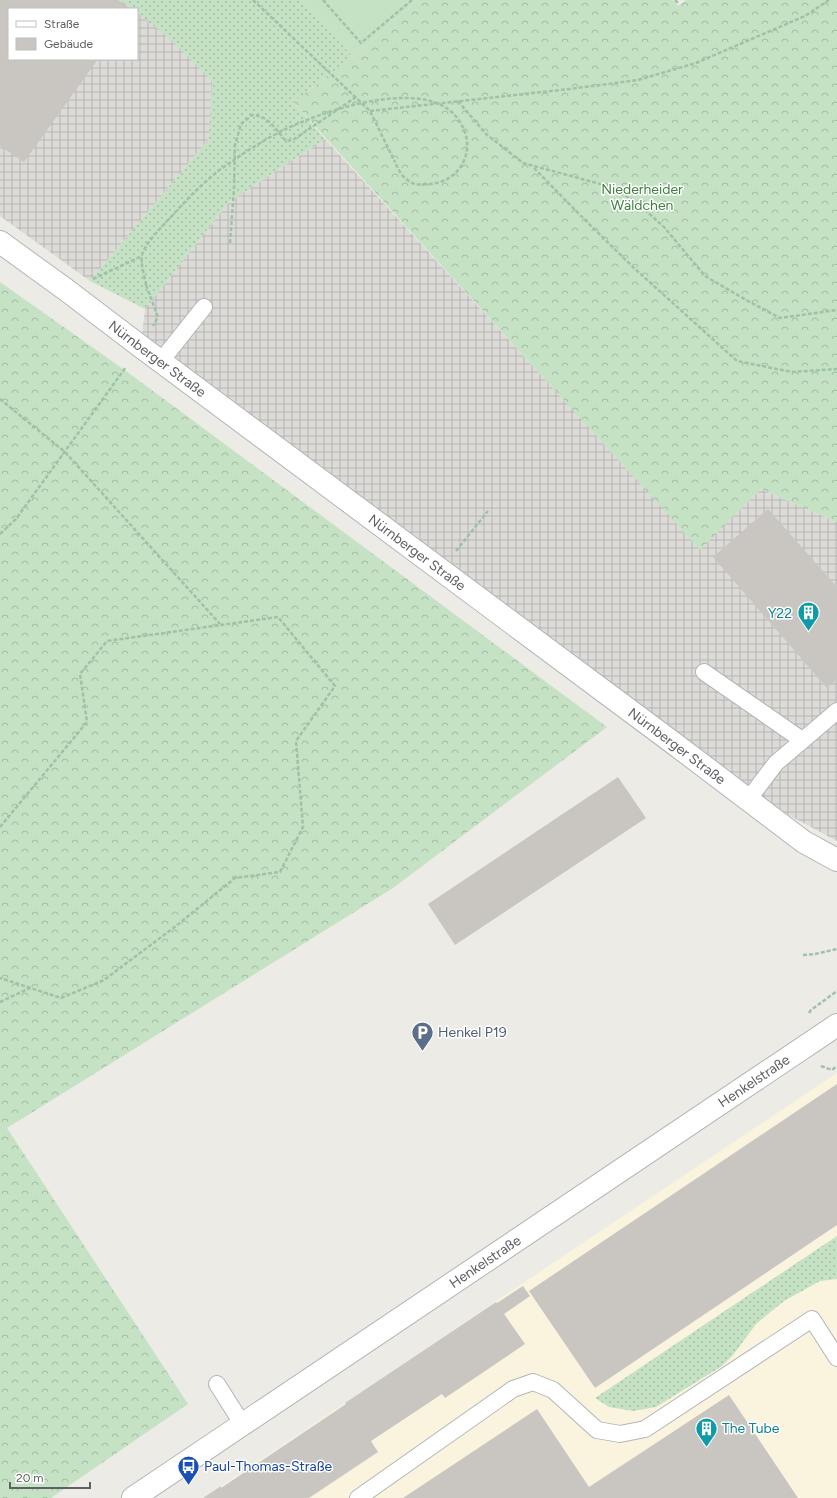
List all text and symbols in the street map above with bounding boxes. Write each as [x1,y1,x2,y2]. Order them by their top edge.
legend [8,8,138,60]
text: Straße [44,17,80,31]
text: Gebäude [44,37,94,51]
park label: Niederheider Wäldchen [601,181,683,214]
street label: Nürnberger Straße [105,317,209,401]
street label: Nürnberger Straße [365,511,469,595]
building icon: Y22 [795,600,821,633]
place label: Y22 [768,605,792,622]
street label: Nürnberger Straße [625,704,729,789]
parking icon: Henkel P19 [409,1019,435,1052]
place label: Henkel P19 [438,1024,507,1041]
street label: Henkelstraße [715,1051,793,1111]
street label: Henkelstraße [446,1232,525,1292]
building icon: The Tube [693,1415,719,1448]
place label: The Tube [722,1420,780,1437]
bus stop icon: Paul-Thomas-Straße [175,1453,201,1486]
place label: Paul-Thomas-Straße [204,1458,333,1475]
scale bar [10,1464,90,1490]
text: 20 m [16,1471,44,1485]

